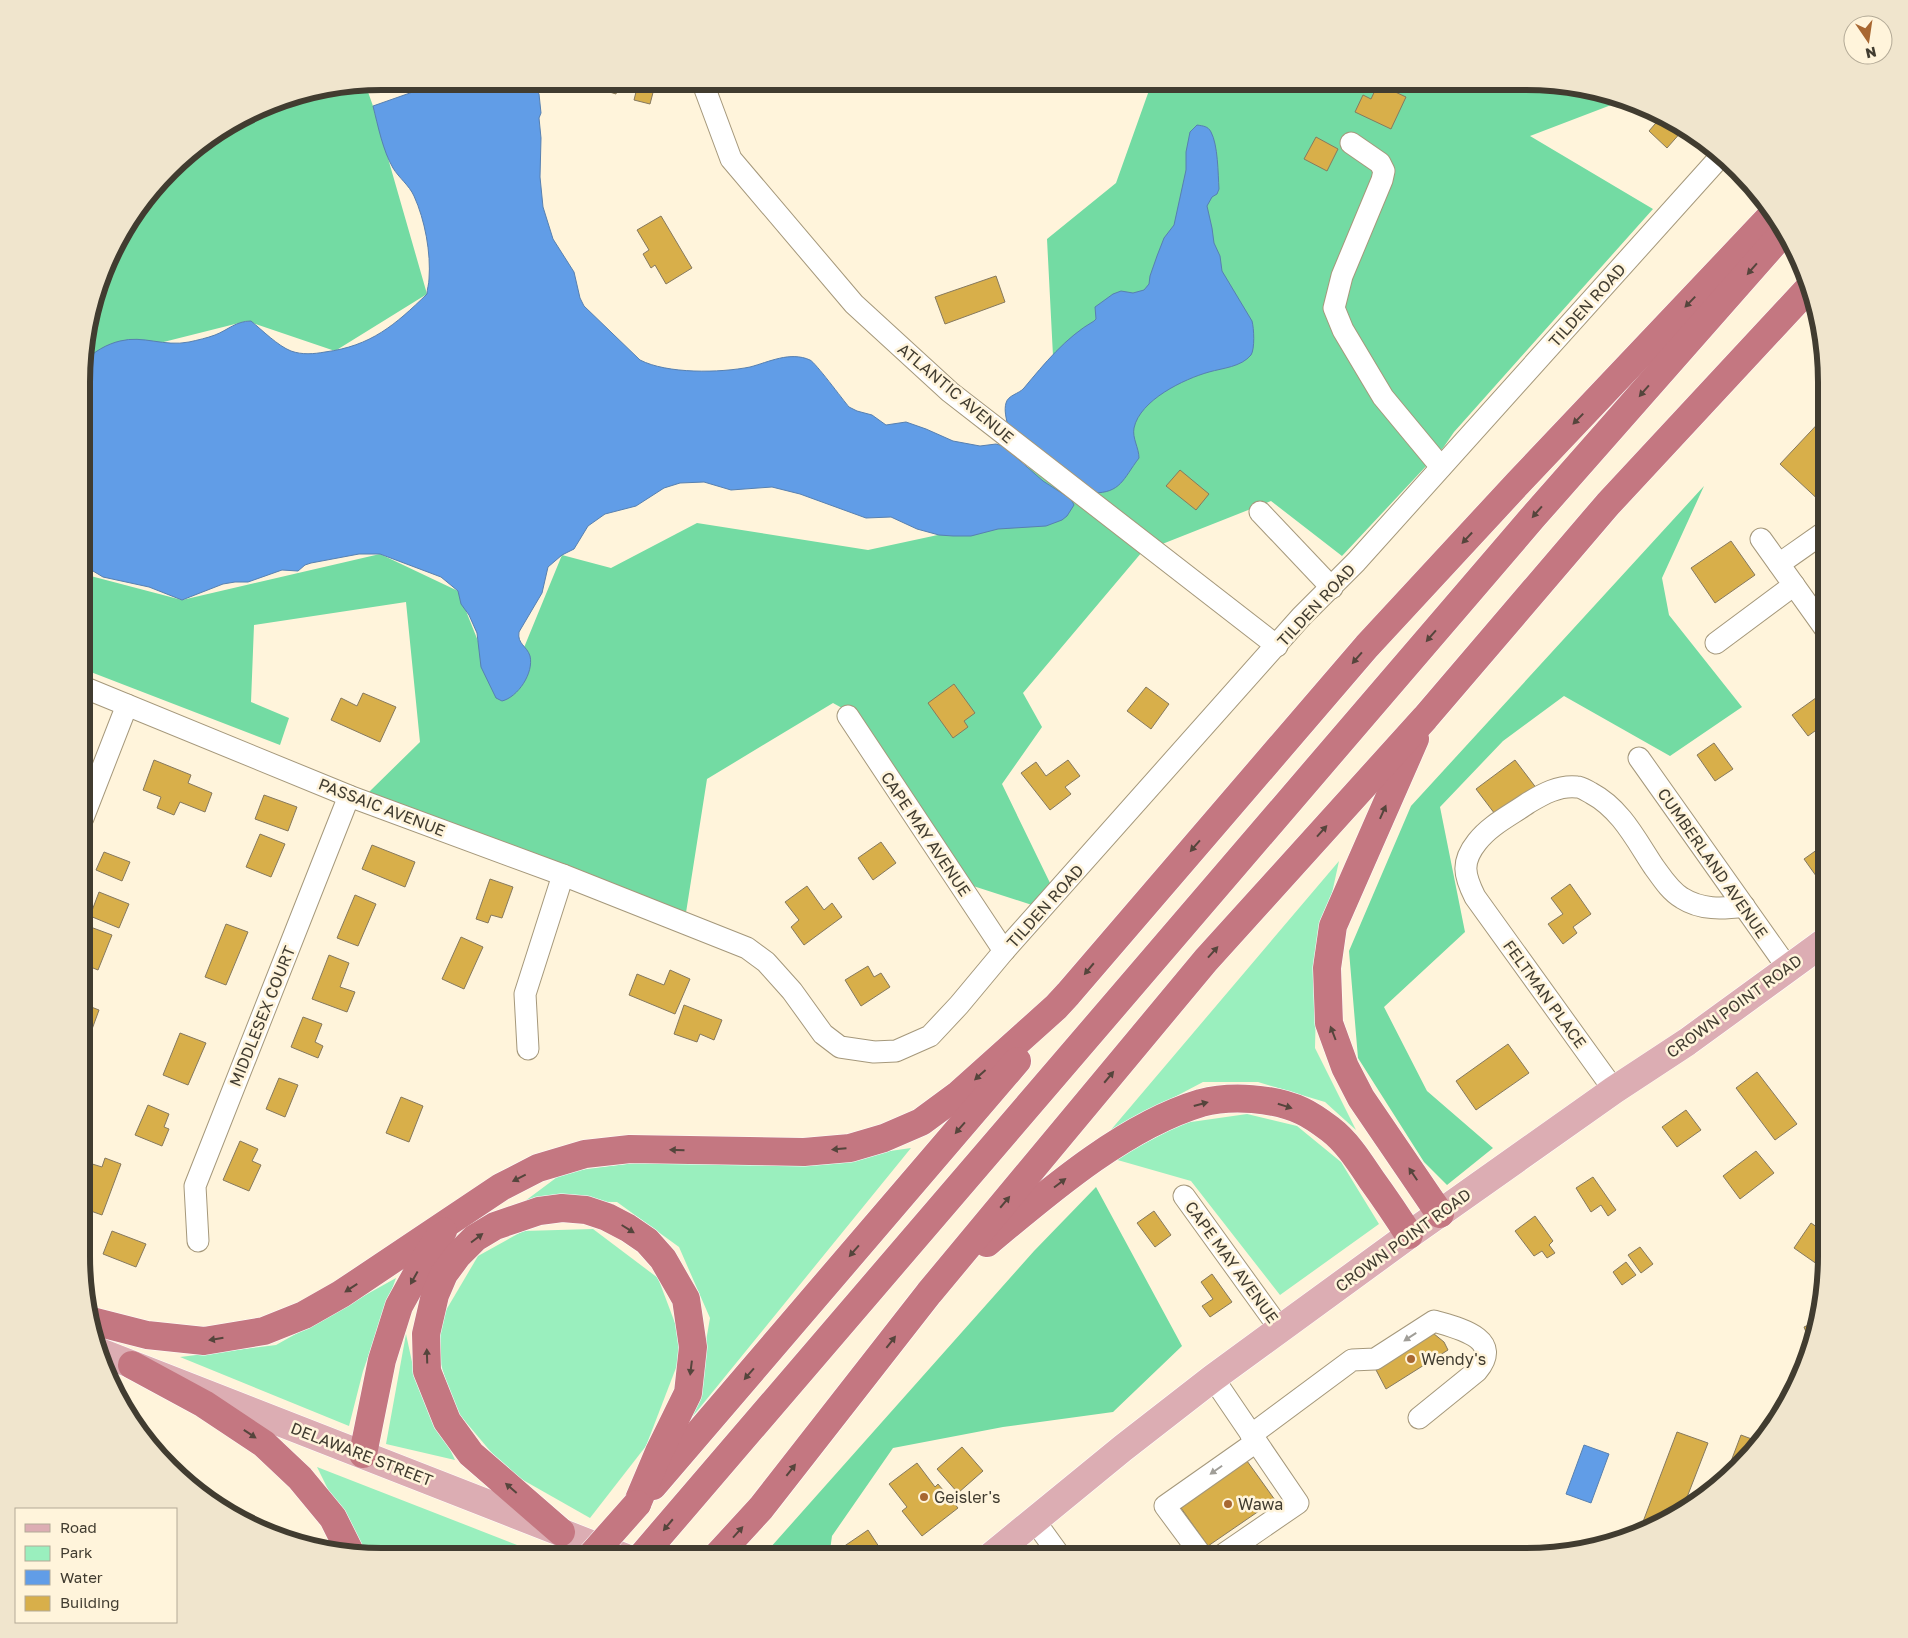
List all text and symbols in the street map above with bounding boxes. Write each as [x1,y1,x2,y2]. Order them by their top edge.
north arrow [1843,15,1893,65]
text: N [1864,44,1878,63]
street label: TILDEN ROAD [1544,259,1630,351]
one-way arrow [1746,262,1757,275]
one-way arrow [1684,295,1696,307]
street label: ATLANTIC AVENUE [894,339,1018,447]
one-way arrow [1638,384,1650,396]
one-way arrow [1572,413,1584,425]
one-way arrow [1531,506,1542,519]
one-way arrow [1461,531,1473,543]
street label: TILDEN ROAD [1273,560,1359,650]
one-way arrow [1425,629,1436,642]
one-way arrow [1351,651,1363,663]
street label: CAPE MAY AVENUE [877,768,975,900]
street label: PASSAIC AVENUE [316,774,448,840]
street label: CUMBERLAND AVENUE [1654,784,1772,942]
one-way arrow [1380,805,1388,819]
one-way arrow [1316,826,1328,838]
one-way arrow [1189,839,1201,851]
street label: TILDEN ROAD [1002,860,1088,952]
street label: FELTMAN PLACE [1499,936,1591,1052]
street label: MIDDLESEX COURT [225,943,299,1089]
one-way arrow [1207,946,1219,958]
street label: CROWN POINT ROAD [1662,950,1806,1062]
one-way arrow [1084,962,1095,975]
one-way arrow [1329,1025,1337,1040]
one-way arrow [975,1069,987,1081]
one-way arrow [1103,1070,1114,1083]
one-way arrow [1194,1100,1209,1108]
one-way arrow [1278,1102,1293,1110]
one-way arrow [955,1121,966,1134]
one-way arrow [831,1145,847,1153]
one-way arrow [668,1146,684,1154]
one-way arrow [1408,1167,1418,1180]
one-way arrow [512,1174,526,1182]
one-way arrow [1053,1178,1067,1188]
street label: CROWN POINT ROAD [1331,1184,1475,1296]
one-way arrow [999,1196,1011,1208]
street label: CAPE MAY AVENUE [1181,1197,1283,1327]
one-way arrow [622,1224,635,1233]
one-way arrow [470,1233,484,1243]
one-way arrow [849,1244,860,1257]
one-way arrow [410,1271,419,1284]
one-way arrow [344,1283,357,1292]
one-way arrow [1403,1332,1417,1341]
one-way arrow [208,1335,224,1343]
one-way arrow [885,1336,896,1349]
one-way arrow [422,1348,430,1364]
place label: Wendy's [1421,1349,1486,1369]
marker: Wendy's [1405,1353,1417,1365]
one-way arrow [687,1360,695,1376]
one-way arrow [743,1368,754,1381]
street label: DELAWARE STREET [288,1418,436,1490]
one-way arrow [243,1429,257,1439]
one-way arrow [785,1464,796,1477]
one-way arrow [1209,1465,1223,1475]
one-way arrow [504,1483,517,1494]
place label: Geisler's [934,1487,1000,1507]
marker: Geisler's [918,1491,930,1503]
place label: Wawa [1238,1494,1283,1514]
marker: Wawa [1222,1498,1234,1510]
legend [15,1508,178,1623]
text: Road [60,1518,97,1536]
one-way arrow [663,1518,674,1531]
one-way arrow [733,1526,744,1539]
text: Park [60,1543,93,1561]
text: Water [60,1568,103,1586]
text: Building [60,1593,120,1611]

